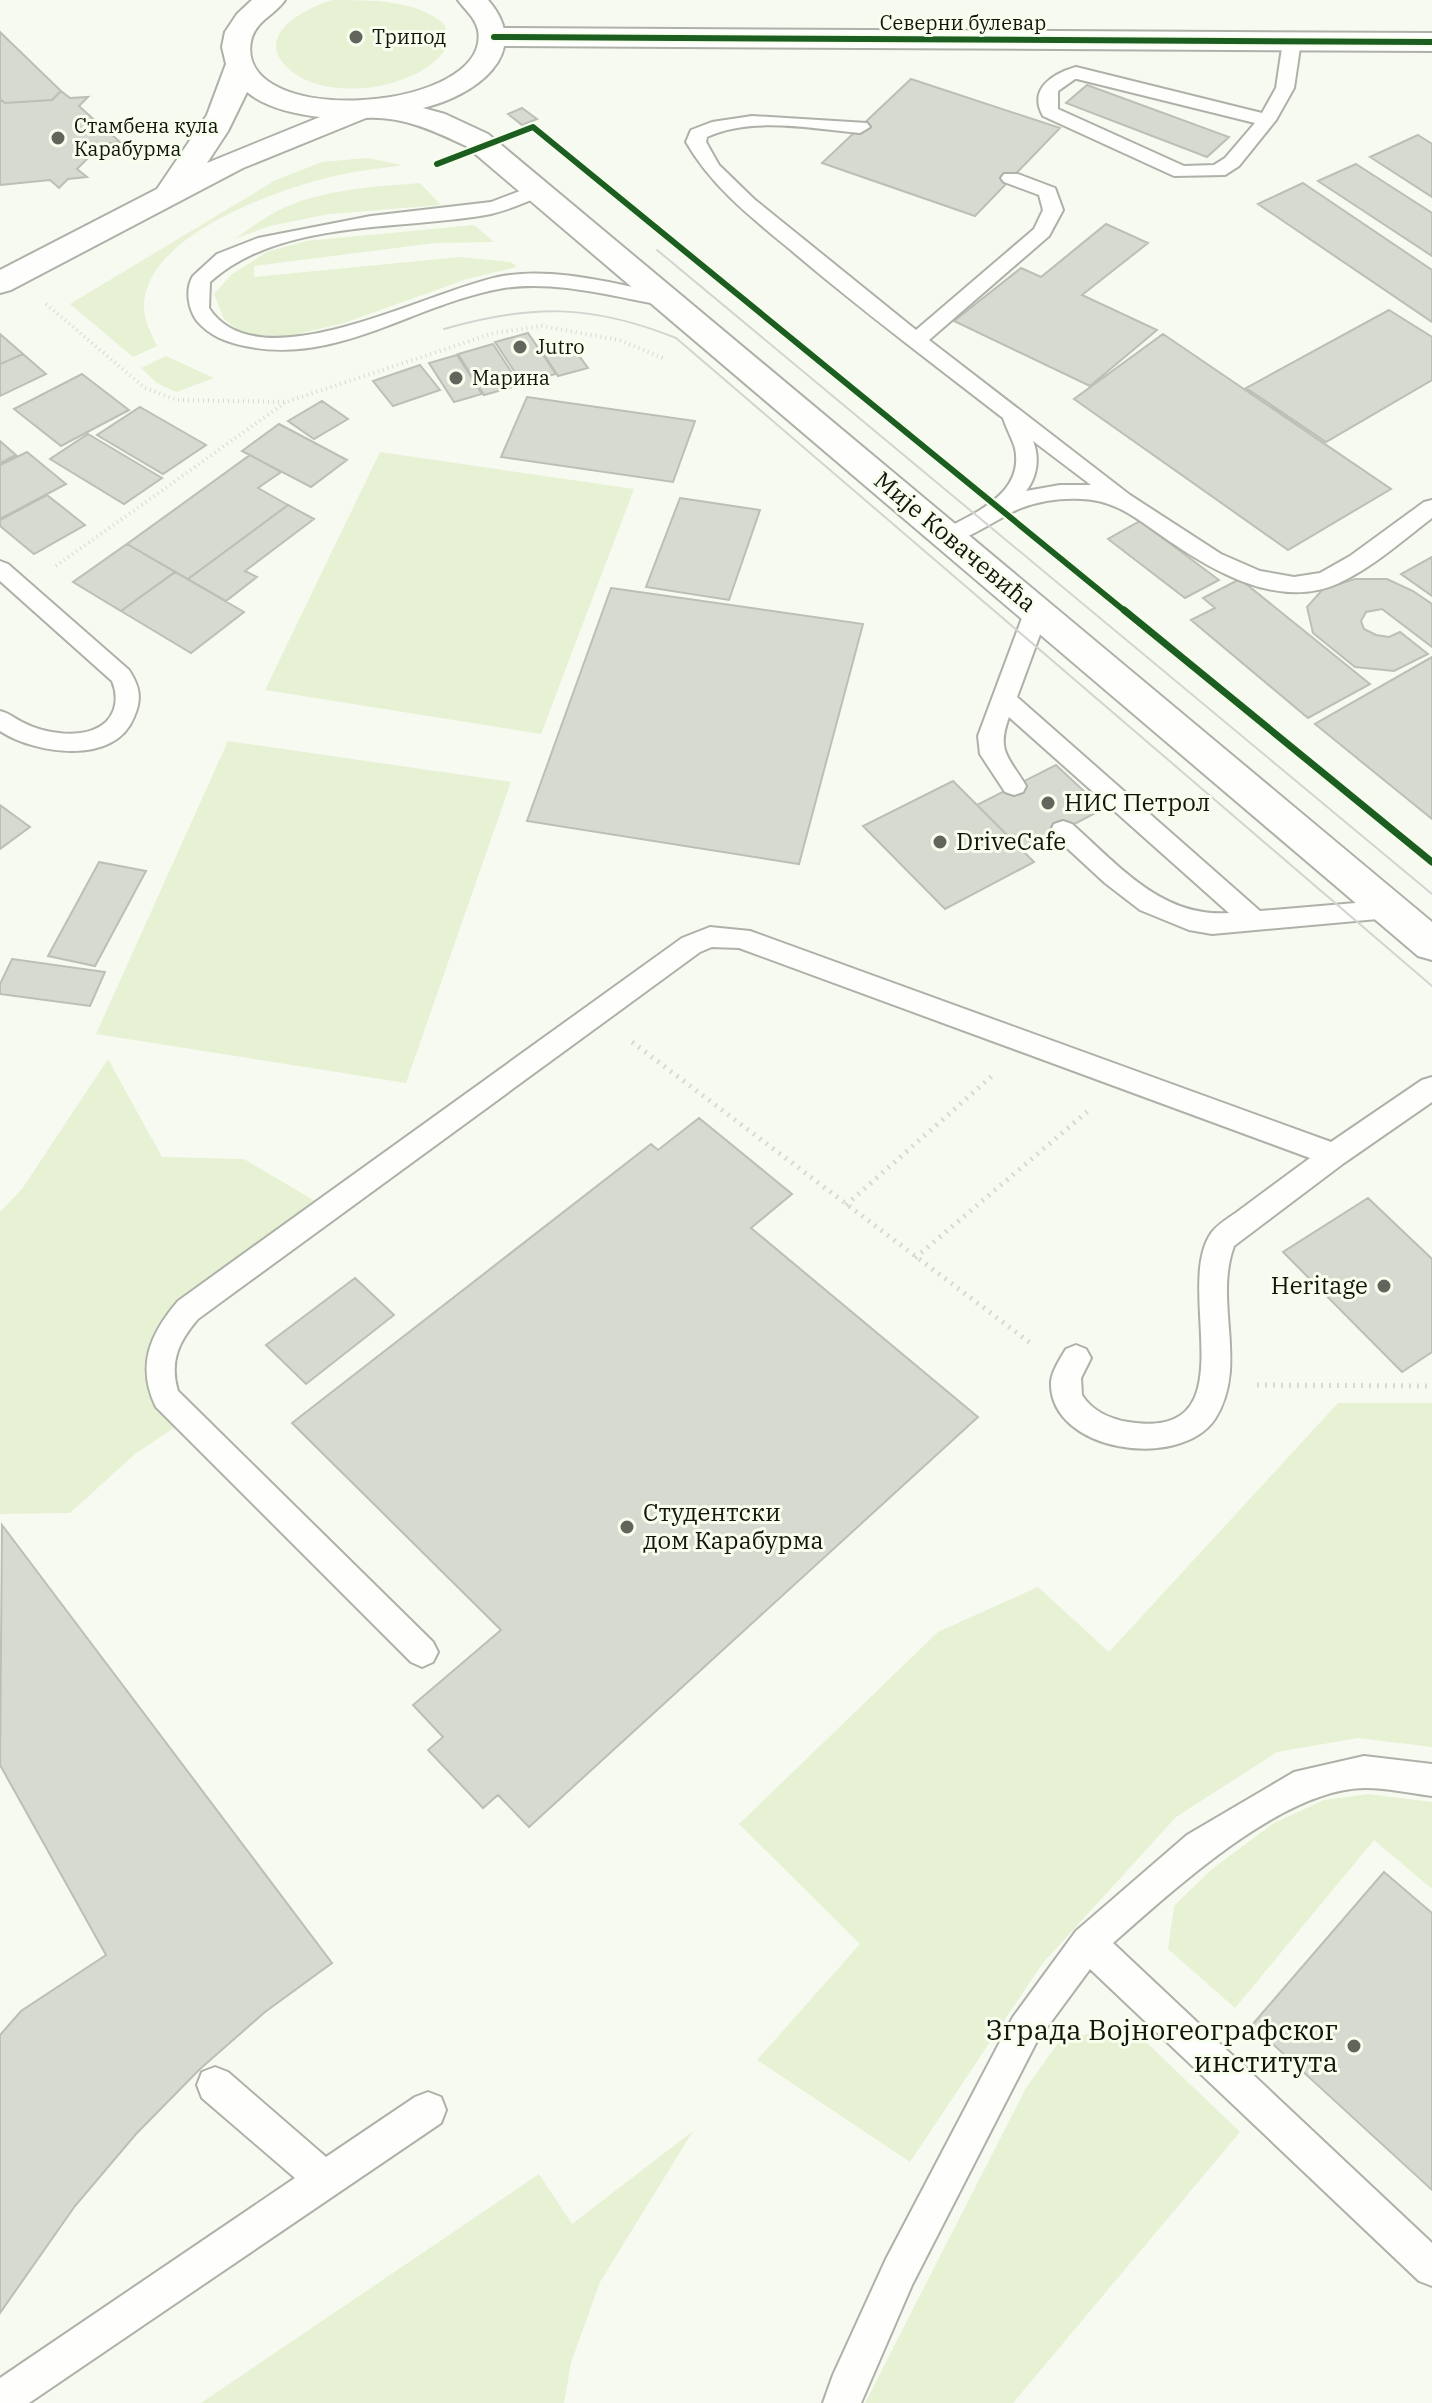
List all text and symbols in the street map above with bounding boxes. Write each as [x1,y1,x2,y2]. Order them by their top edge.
street label: Северни булевар [880,9,1046,36]
place label: Трипод [372,23,446,50]
marker: Трипод [347,28,365,46]
place label: Стамбена кула Карабурма [74,112,219,162]
marker: Стамбена кула Карабурма [49,129,67,147]
place label: Jutro [536,333,585,360]
marker: Jutro [511,338,529,356]
place label: Марина [472,364,550,391]
marker: Марина [447,369,465,387]
street label: Мије Ковачевића [868,464,1044,619]
place label: НИС Петрол [1064,786,1210,818]
marker: НИС Петрол [1039,794,1057,812]
place label: DriveCafe [956,825,1066,857]
marker: DriveCafe [931,833,949,851]
place label: Heritage [1271,1269,1368,1301]
marker: Heritage [1375,1277,1393,1295]
place label: Студентски дом Карабурма [643,1496,824,1556]
marker: Студентски дом Карабурма [618,1518,636,1536]
place label: Зграда Војногеографског института [986,2011,1338,2080]
marker: Зграда Војногеографског института [1345,2037,1363,2055]

